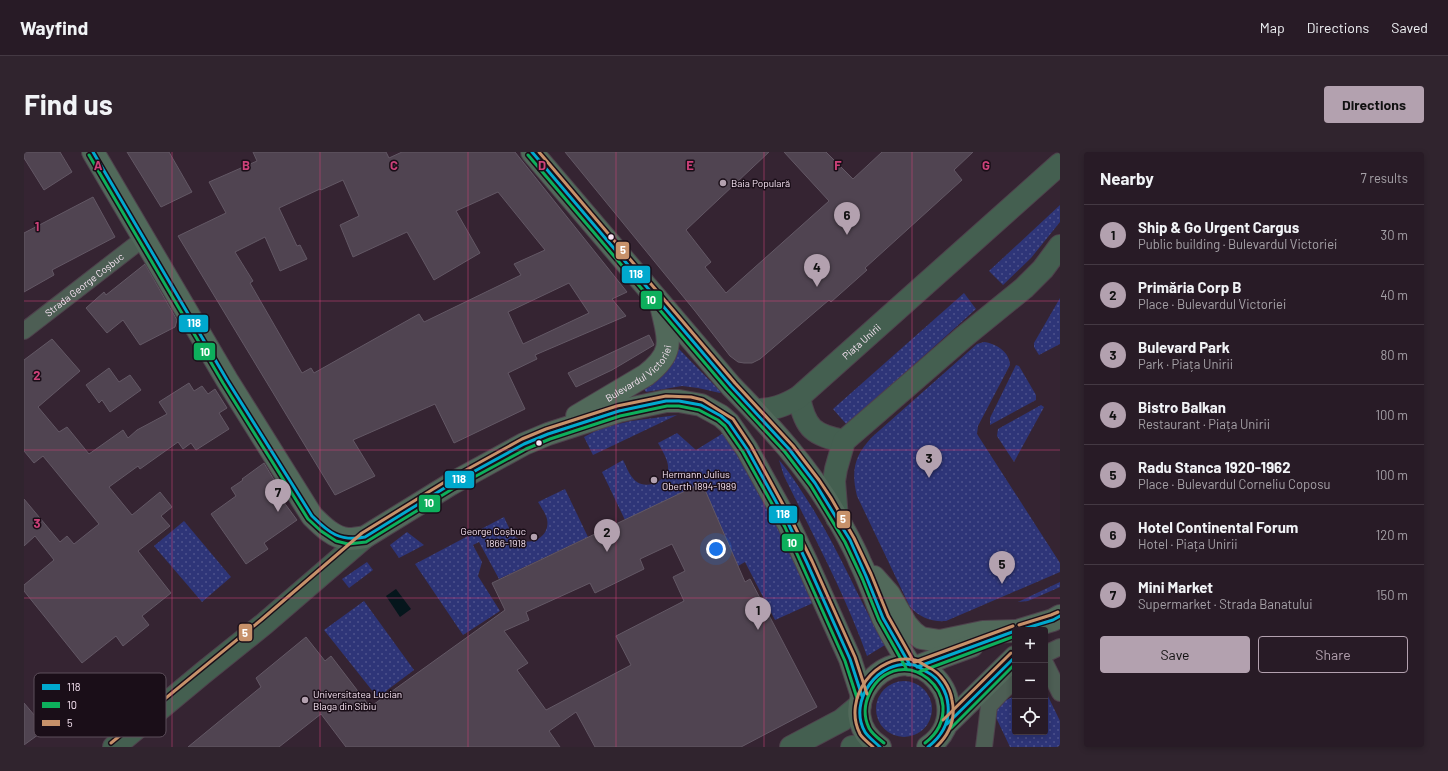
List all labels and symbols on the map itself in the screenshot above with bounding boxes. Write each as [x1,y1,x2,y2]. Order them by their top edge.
text: A [94,157,103,173]
text: B [242,157,250,173]
text: C [390,157,398,173]
text: D [538,157,546,173]
text: E [686,157,694,173]
text: F [834,157,842,173]
text: G [982,157,990,173]
place label: Baia Populară [731,177,790,189]
marker: Baia Populară [718,178,728,188]
pin: 6 [834,202,860,235]
text: 1 [35,218,39,234]
unlabelled marker [606,232,616,242]
line badge: 5 [615,241,630,260]
text: 5 [620,243,626,256]
street label: Strada George Coșbuc [42,250,126,319]
pin: 4 [804,254,830,287]
line badge: 118 [621,265,651,284]
text: 118 [629,267,643,280]
line badge: 10 [640,290,663,310]
text: 10 [646,293,656,306]
line badge: 118 [178,314,209,333]
text: 118 [187,316,201,329]
street label: Piața Unirii [840,321,883,362]
line badge: 10 [193,342,216,361]
street label: Bulevardul Victoriei [603,344,674,404]
text: 10 [200,345,210,358]
text: 2 [33,367,41,383]
unlabelled marker [534,438,544,448]
pin: 3 [916,445,942,478]
place label: Hermann Julius Oberth 1894-1989 [662,468,736,492]
line badge: 118 [444,470,475,489]
text: 118 [452,472,466,485]
marker: Hermann Julius Oberth 1894-1989 [649,475,659,485]
pin: 7 [265,479,291,512]
line badge: 10 [418,494,441,513]
text: 10 [424,496,434,509]
line badge: 118 [768,505,798,524]
text: 118 [776,507,790,520]
line badge: 5 [836,510,851,529]
text: 5 [840,512,846,525]
text: 3 [33,515,41,531]
pin: 2 [594,519,620,552]
place label: George Coșbuc 1866-1918 [461,525,526,549]
marker: George Coșbuc 1866-1918 [529,532,539,542]
line badge: 10 [781,533,804,552]
text: 10 [787,536,797,549]
your location [706,539,726,559]
pin: 5 [989,551,1015,584]
pin: 1 [745,597,771,630]
line badge: 5 [238,623,253,642]
text: 5 [242,626,248,639]
legend [34,673,166,737]
text: 118 [67,680,81,693]
place label: Universitatea Lucian Blaga din Sibiu [313,688,402,712]
marker: Universitatea Lucian Blaga din Sibiu [300,695,310,705]
text: 10 [67,698,77,711]
text: 5 [67,716,73,729]

